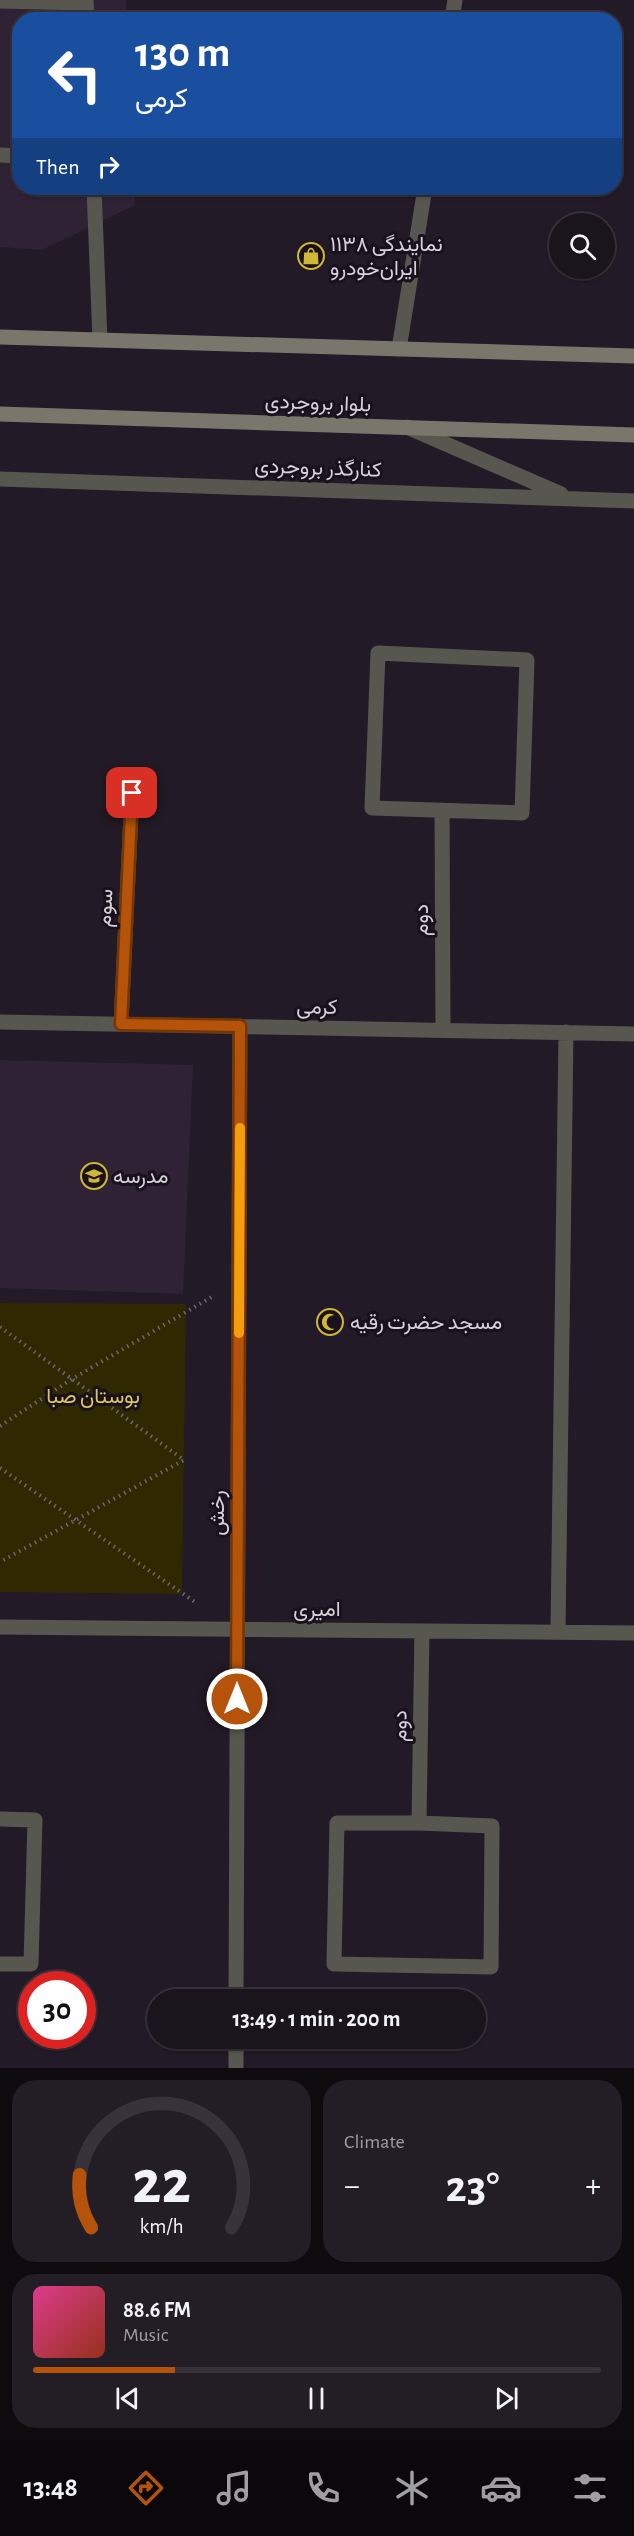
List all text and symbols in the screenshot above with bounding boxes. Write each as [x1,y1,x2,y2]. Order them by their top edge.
text: 130 m [135,32,230,74]
icon: left [36,36,114,114]
text: کرمی [135,85,188,112]
icon: right [92,150,125,183]
text: Then [36,156,80,178]
map controls [549,213,615,279]
button: search [549,213,615,279]
place label: نمایندگی ۱۱۳۸ ایران‌خودرو [330,234,443,281]
shop icon: نمایندگی ۱۱۳۸ ایران‌خودرو [296,241,326,271]
street label: بلوار بروجردی [264,391,372,417]
street label: کنارگذر بروجردی [254,455,382,483]
pin [106,767,157,818]
icon: arrive [115,776,148,809]
street label: سوم [94,888,119,928]
street label: دوم [411,904,435,936]
street label: کرمی [296,996,338,1020]
school or university icon: مدرسه [79,1161,109,1191]
place label: مدرسه [113,1166,168,1189]
mosque icon: مسجد حضرت رقیه [315,1307,345,1337]
place label: مسجد حضرت رقیه [350,1312,502,1335]
park label: بوستان صبا [46,1386,140,1409]
street label: رخش [207,1490,230,1536]
street label: امیری [293,1599,341,1622]
position arrow [205,1667,269,1731]
street label: دوم [389,1710,414,1742]
speed limit sign: 30 [18,1971,96,2049]
text: 13:49 · 1 min · 200 m [232,2008,401,2030]
text: Climate [344,2132,405,2152]
text: 22 [132,2152,191,2214]
text: 23° [446,2165,499,2210]
text: − [344,2170,360,2203]
text: + [585,2170,601,2203]
text: km/h [139,2216,184,2237]
text: 88.6 FM [123,2299,191,2321]
text: Music [123,2325,169,2345]
icon: previous [111,2382,144,2415]
icon: pause [300,2382,333,2415]
icon: next [490,2382,523,2415]
icon: directions [125,2467,167,2509]
icon: music [213,2467,255,2509]
icon: phone [302,2467,344,2509]
icon: climate [391,2467,433,2509]
icon: car [480,2467,522,2509]
icon: filters [569,2467,611,2509]
text: 13:48 [23,2474,78,2501]

